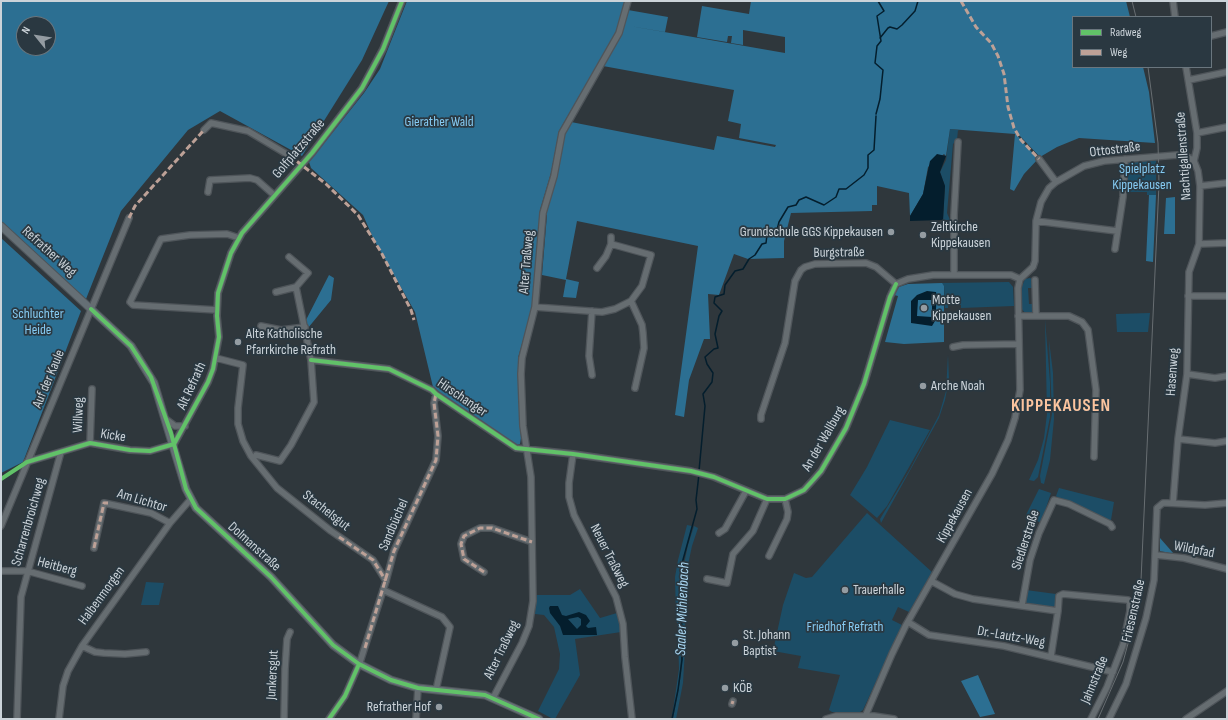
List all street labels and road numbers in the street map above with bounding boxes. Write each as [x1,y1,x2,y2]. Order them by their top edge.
street label: Nachtigallenstraße [1173,111,1195,201]
street label: Golfplatzstraße [269,116,329,182]
street label: Ottostraße [1089,139,1141,161]
street label: Refrather Weg [18,223,80,281]
street label: Alter Traßweg [516,230,538,294]
street label: Burgstraße [813,244,865,262]
street label: Auf der Kaule [29,347,69,411]
street label: Hasenweg [1163,347,1183,397]
street label: Alt Refrath [174,359,210,413]
street label: Hirschanger [434,375,490,421]
street label: Willweg [70,397,88,433]
street label: An der Wallburg [799,403,849,475]
street label: Kicke [99,426,127,446]
street label: Scharrenbroichweg [8,476,50,568]
street label: Am Lichtor [115,486,169,516]
street label: Kippekausen [933,486,977,546]
street label: Stachelsgut [299,487,353,535]
street label: Sandbüchel [376,497,412,553]
street label: Siedlerstraße [1008,508,1044,572]
street label: Dolmanstraße [224,519,284,575]
street label: Neuer Traßweg [586,521,632,591]
street label: Wildpfad [1172,538,1216,562]
street label: Heitberg [35,554,79,580]
street label: Halbenmorgen [75,564,129,628]
street label: Friesenstraße [1119,578,1149,644]
street label: Alter Traßweg [481,618,523,682]
street label: Dr.-Lautz-Weg [976,623,1046,651]
street label: Junkersgut [263,650,283,700]
street label: Jahnstraße [1077,654,1113,706]

